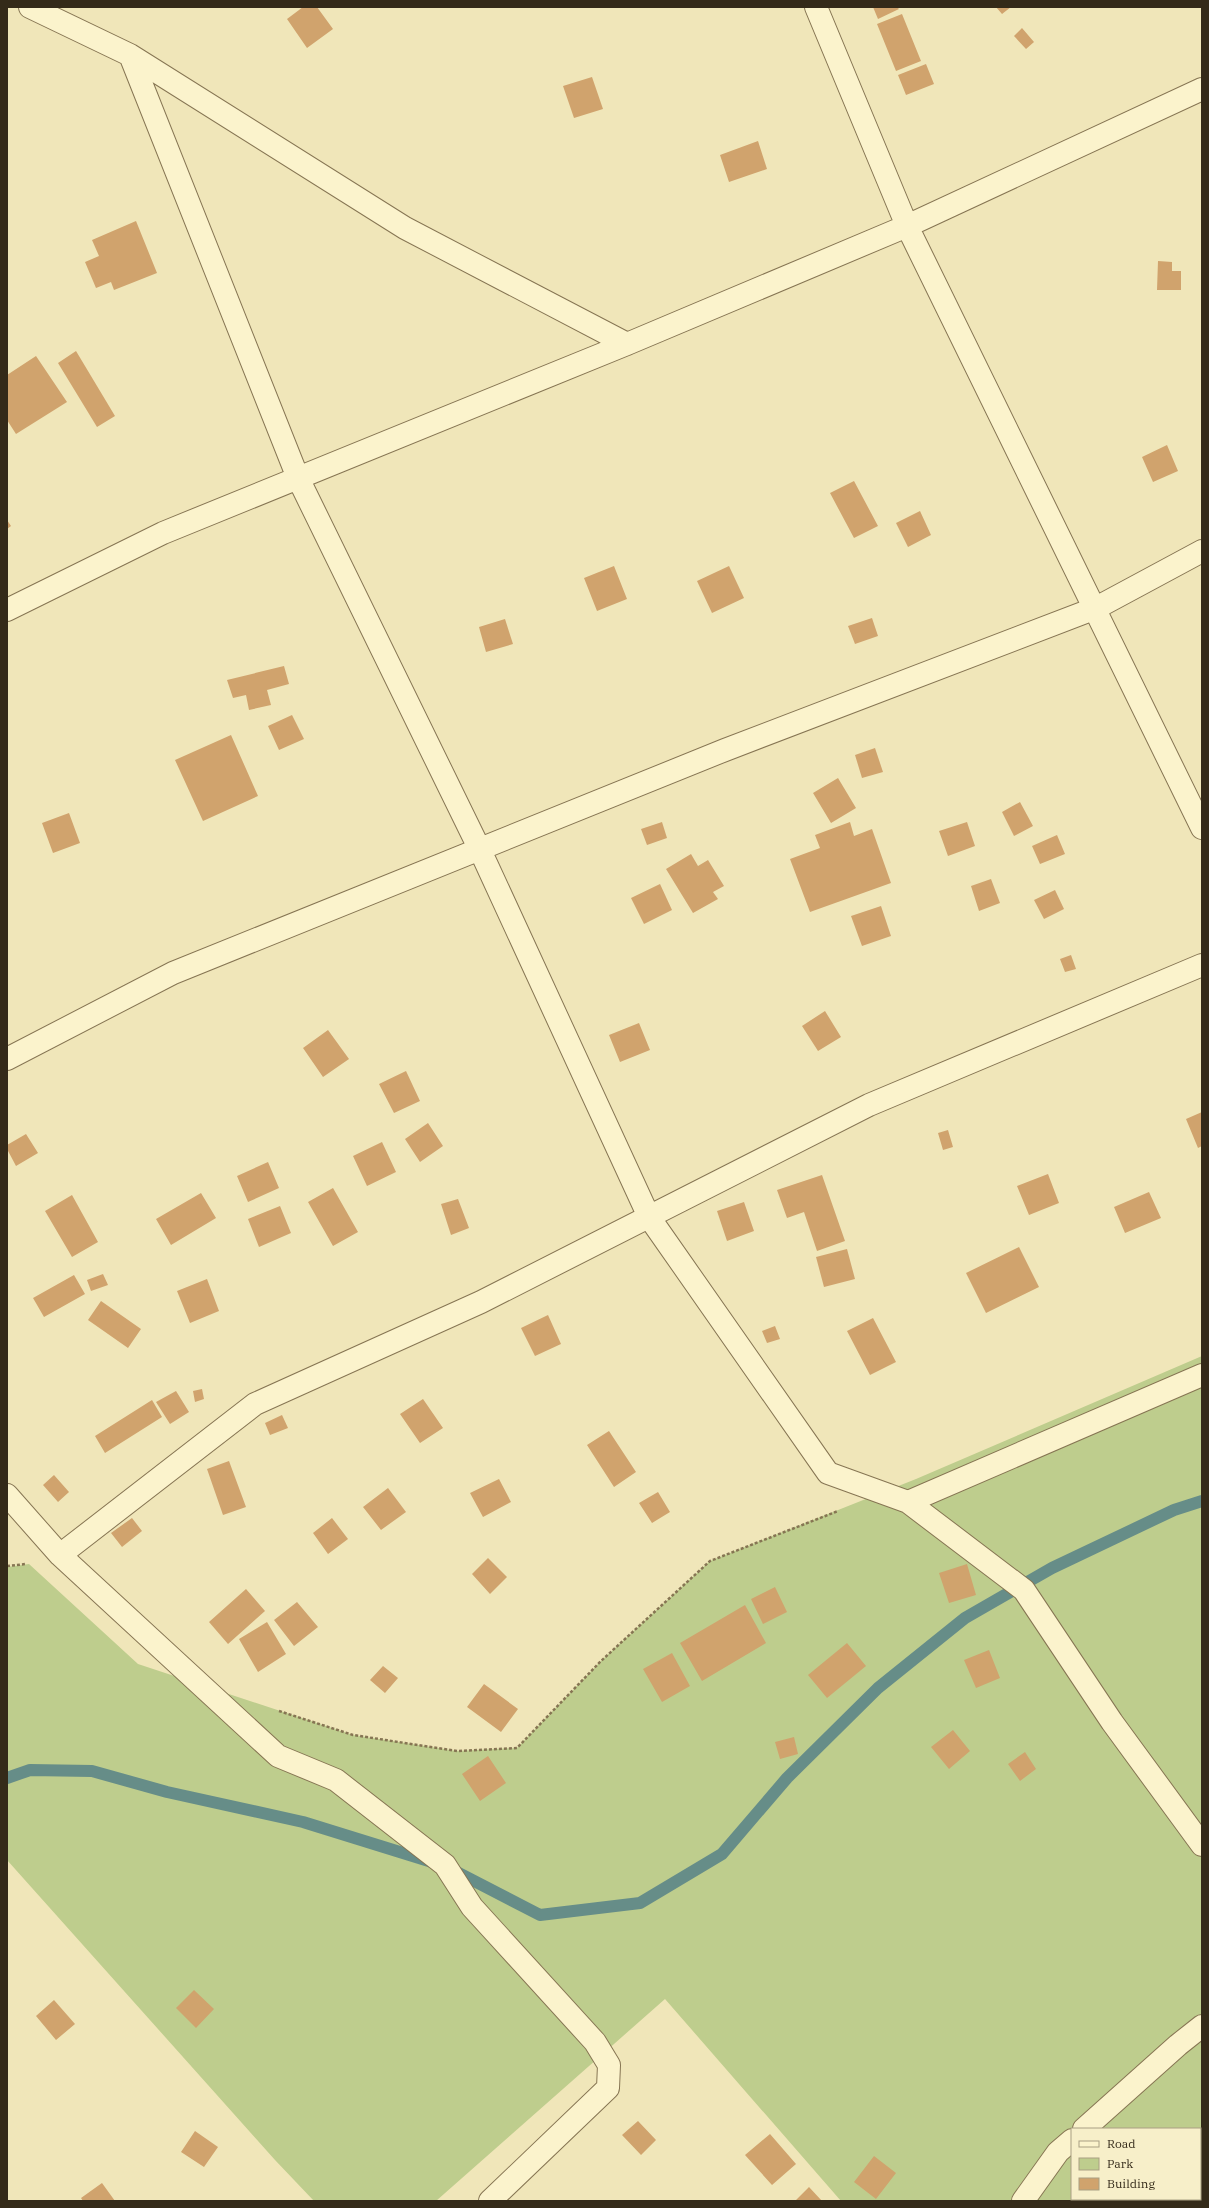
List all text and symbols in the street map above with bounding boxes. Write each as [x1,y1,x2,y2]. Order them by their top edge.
legend [1071,2128,1201,2200]
text: Road [1107,2136,1136,2151]
text: Park [1107,2156,1133,2171]
text: Building [1107,2176,1155,2191]

